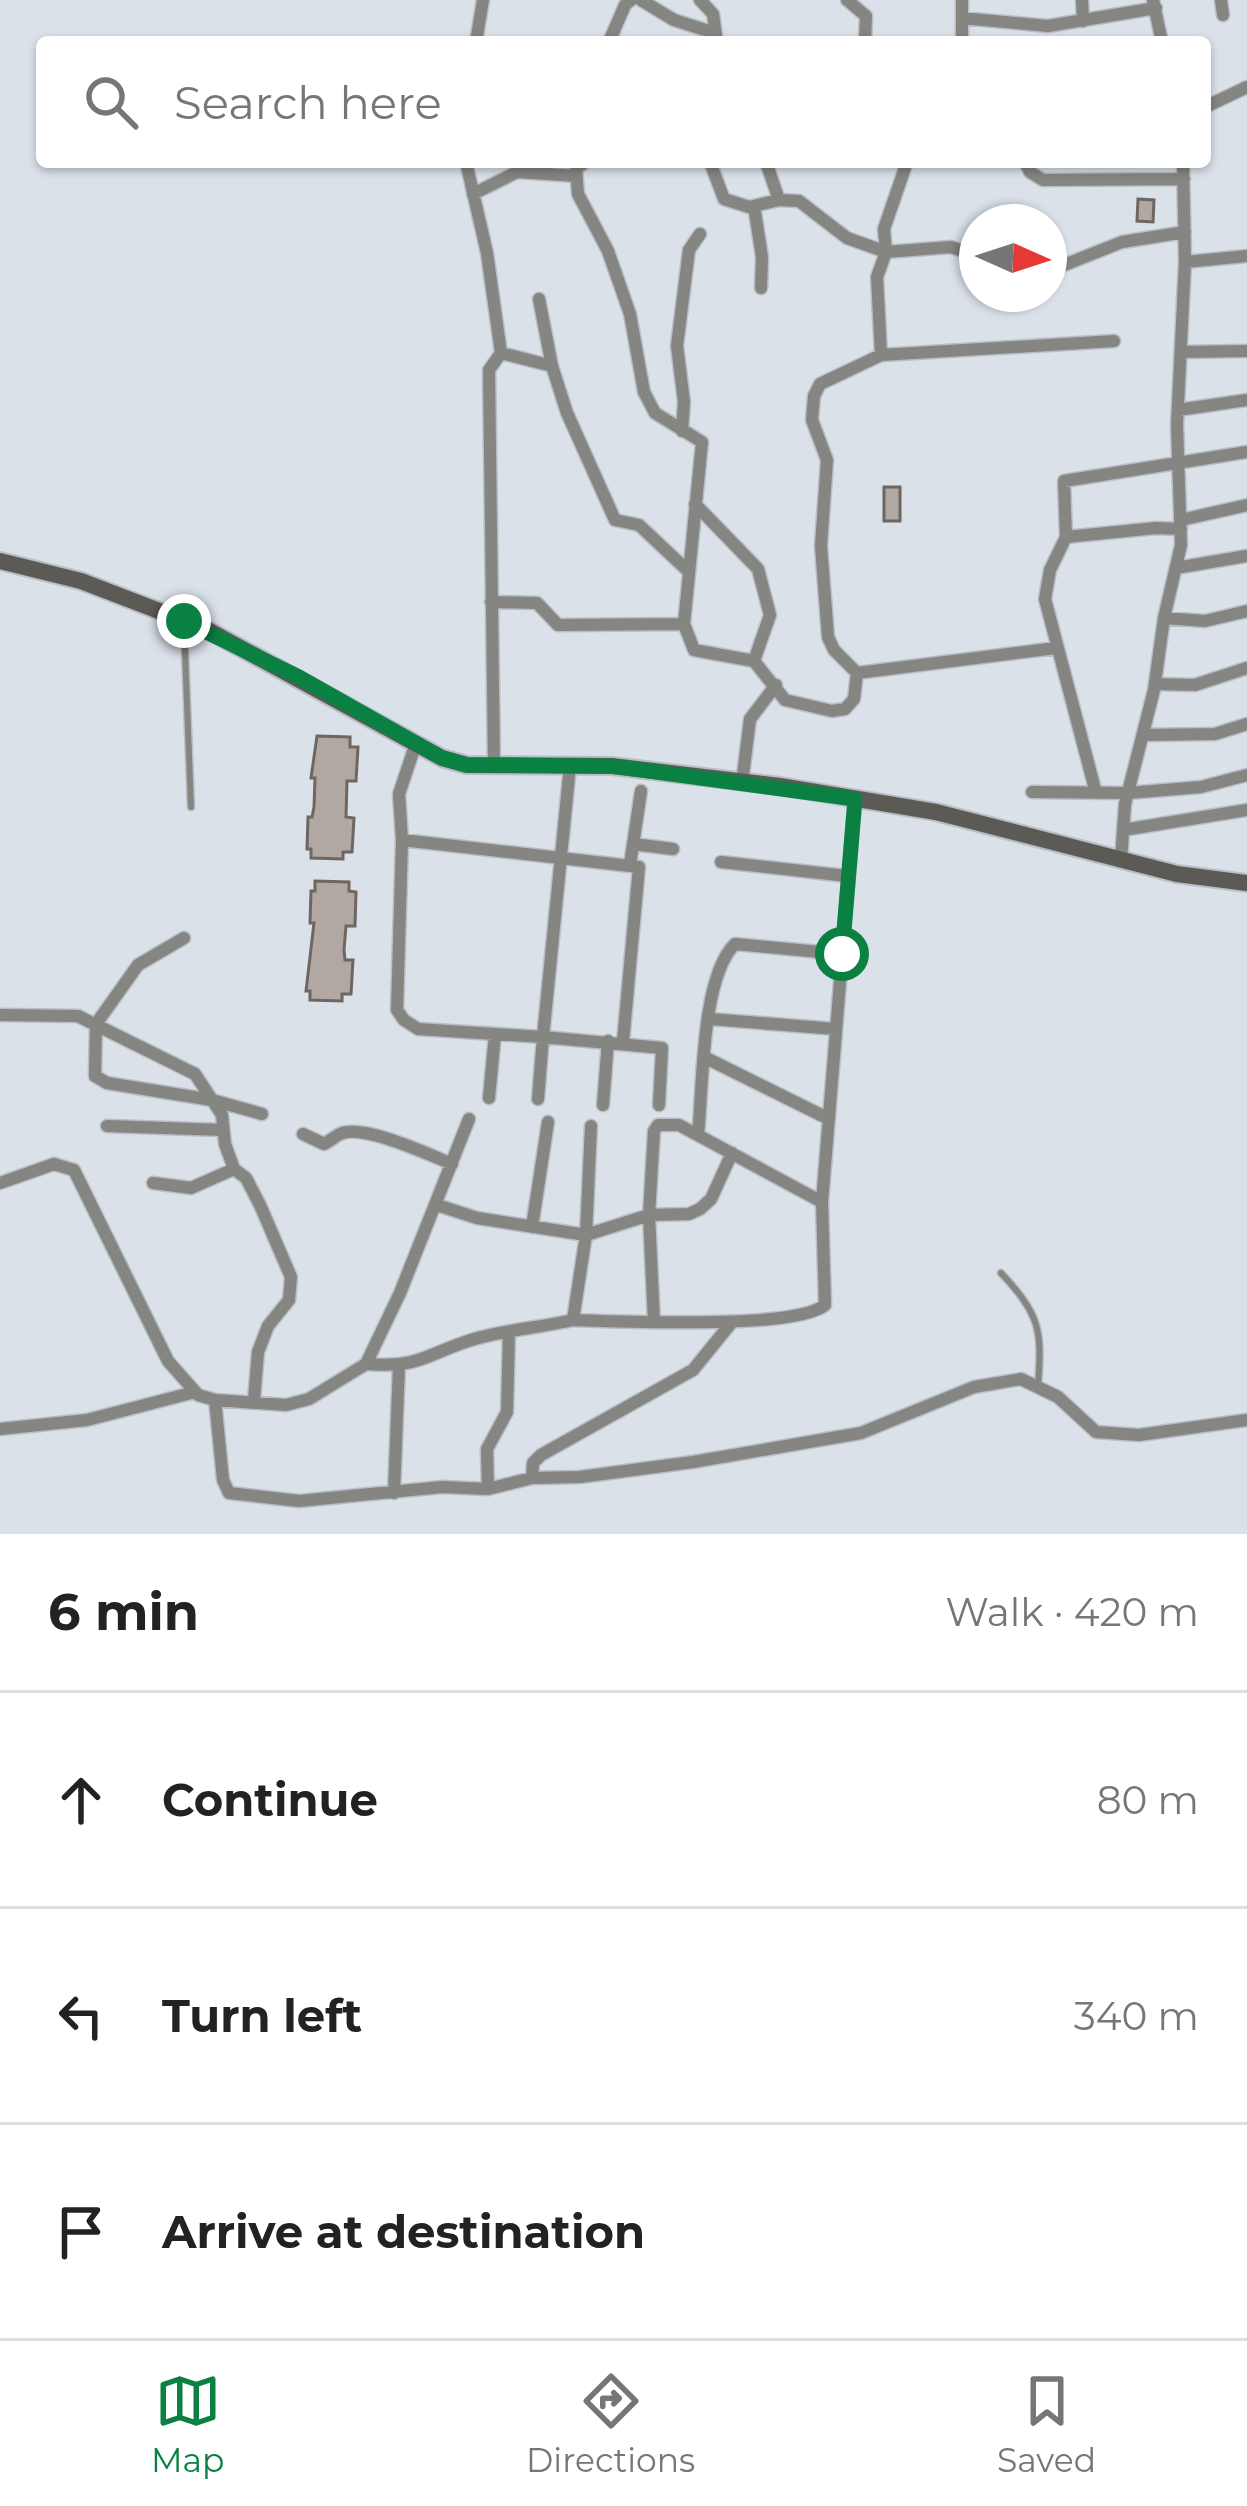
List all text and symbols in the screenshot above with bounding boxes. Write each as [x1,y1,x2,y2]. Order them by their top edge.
search box [36,36,1211,168]
icon: search [78,69,144,135]
text: Search here [174,75,442,130]
north arrow [959,204,1067,312]
route end [157,594,211,648]
route start [815,927,869,981]
text: 6 min [48,1581,199,1643]
text: Walk · 420 m [946,1588,1199,1636]
icon: ahead [48,1767,114,1833]
text: Continue [162,1772,378,1827]
text: 80 m [1097,1776,1199,1824]
icon: left [48,1983,114,2049]
text: Turn left [162,1988,362,2043]
text: 340 m [1074,1992,1199,2040]
icon: arrive [48,2199,114,2265]
text: Arrive at destination [162,2204,645,2259]
tab: Map [151,2368,224,2480]
tab: Directions [526,2368,695,2480]
tab: Saved [997,2368,1096,2480]

